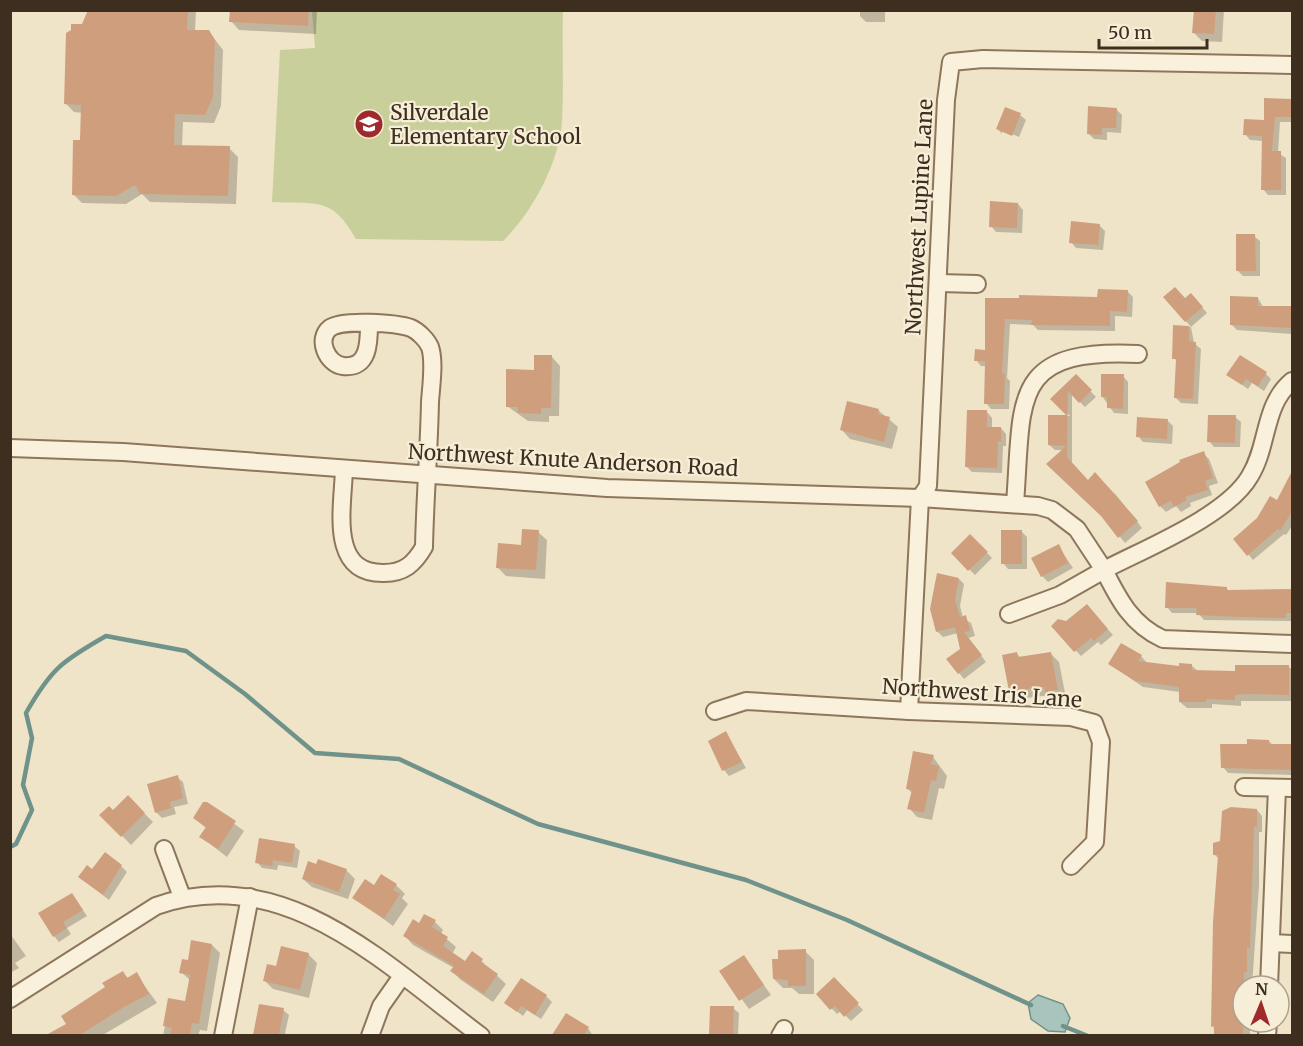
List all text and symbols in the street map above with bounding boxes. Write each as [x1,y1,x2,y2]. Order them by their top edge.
scale bar [1099,12,1207,50]
text: 50 m [1108,21,1152,44]
street label: Northwest Lupine Lane [899,98,939,336]
place label: Silverdale Elementary School [390,99,582,150]
school or university icon: Silverdale Elementary School [353,108,385,140]
street label: Northwest Knute Anderson Road [407,438,739,482]
street label: Northwest Iris Lane [881,673,1083,713]
north arrow [1231,974,1291,1034]
text: N [1255,979,1269,999]

